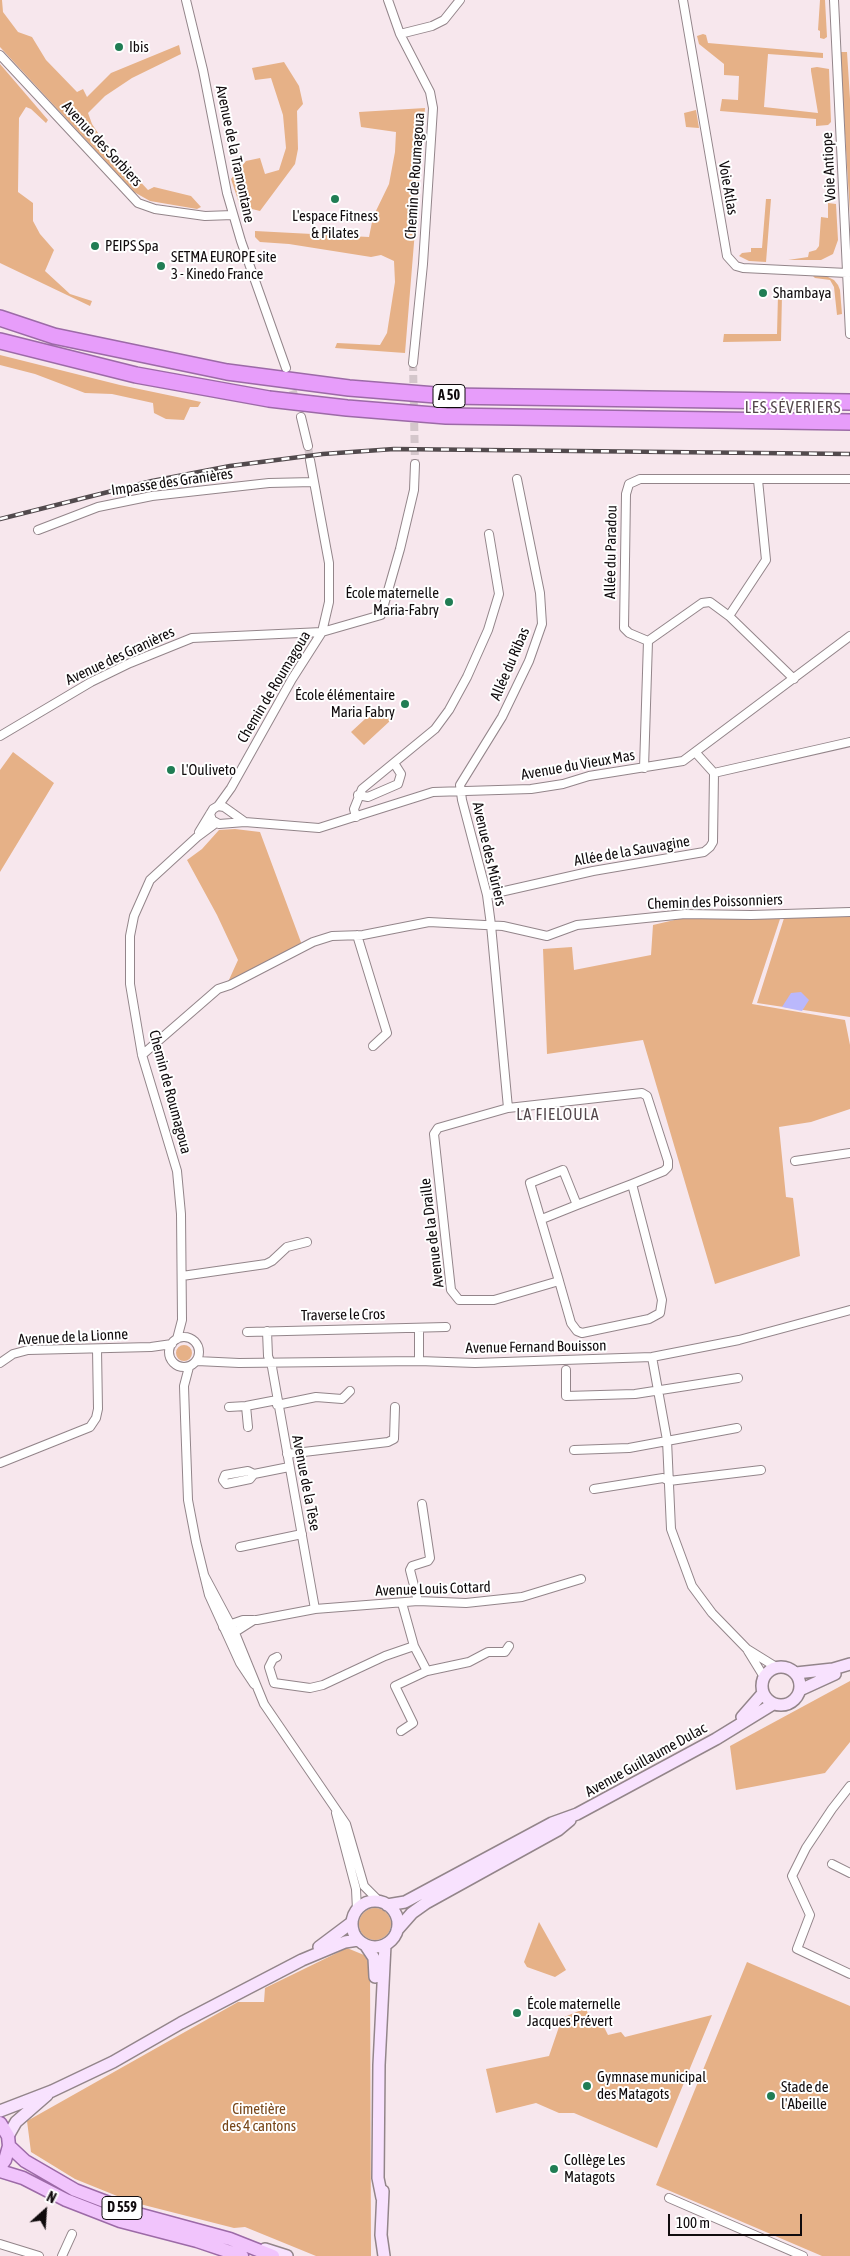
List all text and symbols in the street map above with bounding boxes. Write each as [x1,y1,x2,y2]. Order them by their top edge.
place label: Ibis [129,38,149,56]
marker: Ibis [113,41,125,53]
street label: Avenue de la Tramontane [212,84,258,224]
street label: Avenue des Sorbiers [58,98,146,190]
street label: Chemin de Roumagoua [402,112,428,240]
street label: Voie Antiope [818,132,840,202]
street label: Voie Atlas [714,160,742,216]
marker: L'espace Fitness & Pilates [329,193,341,205]
place label: L'espace Fitness & Pilates [292,207,378,242]
place label: PEIPS Spa [105,237,159,255]
marker: PEIPS Spa [89,240,101,252]
place label: SETMA EUROPE site 3 - Kinedo France [171,248,277,283]
marker: SETMA EUROPE site 3 - Kinedo France [155,260,167,272]
place label: Shambaya [773,284,831,302]
marker: Shambaya [757,287,769,299]
road number: A 50 [433,384,465,408]
district label: LES SÉVERIERS [743,398,843,418]
street label: Impasse des Granières [110,465,234,499]
street label: Allée du Paradou [601,505,621,599]
place label: École maternelle Maria-Fabry [345,584,439,619]
marker: École maternelle Maria-Fabry [443,596,455,608]
street label: Avenue des Granières [63,623,177,689]
street label: Allée du Ribas [487,625,533,703]
street label: Chemin de Roumagoua [233,628,315,746]
place label: École élémentaire Maria Fabry [295,686,395,721]
marker: École élémentaire Maria Fabry [399,698,411,710]
street label: Avenue du Vieux Mas [520,746,636,784]
place label: L'Ouliveto [181,761,236,779]
marker: L'Ouliveto [165,764,177,776]
street label: Avenue des Mûriers [468,800,510,908]
street label: Allée de la Sauvagine [573,832,691,870]
street label: Chemin des Poissonniers [647,891,783,913]
street label: Chemin de Roumagoua [145,1028,195,1156]
district label: LA FIELOULA [515,1105,601,1125]
street label: Avenue de la Draille [416,1177,448,1289]
street label: Traverse le Cros [301,1305,385,1325]
street label: Avenue de la Lionne [17,1325,129,1349]
street label: Avenue Fernand Bouisson [465,1337,607,1357]
street label: Avenue de la Tèse [288,1434,324,1532]
street label: Avenue Louis Cottard [375,1578,491,1600]
street label: Avenue Guillaume Dulac [582,1719,710,1801]
place label: École maternelle Jacques Prévert [527,1995,621,2030]
marker: École maternelle Jacques Prévert [511,2007,523,2019]
place label: Gymnase municipal des Matagots [597,2068,706,2103]
place label: Stade de l'Abeille [781,2078,828,2113]
marker: Gymnase municipal des Matagots [581,2080,593,2092]
marker: Stade de l'Abeille [765,2090,777,2102]
park label: Cimetière des 4 cantons [222,2100,296,2135]
place label: Collège Les Matagots [564,2151,625,2186]
marker: Collège Les Matagots [548,2163,560,2175]
north arrow [20,2186,70,2236]
text: N [44,2189,59,2207]
road number: D 559 [102,2196,142,2220]
scale bar [670,2204,804,2236]
text: 100 m [676,2214,710,2231]

